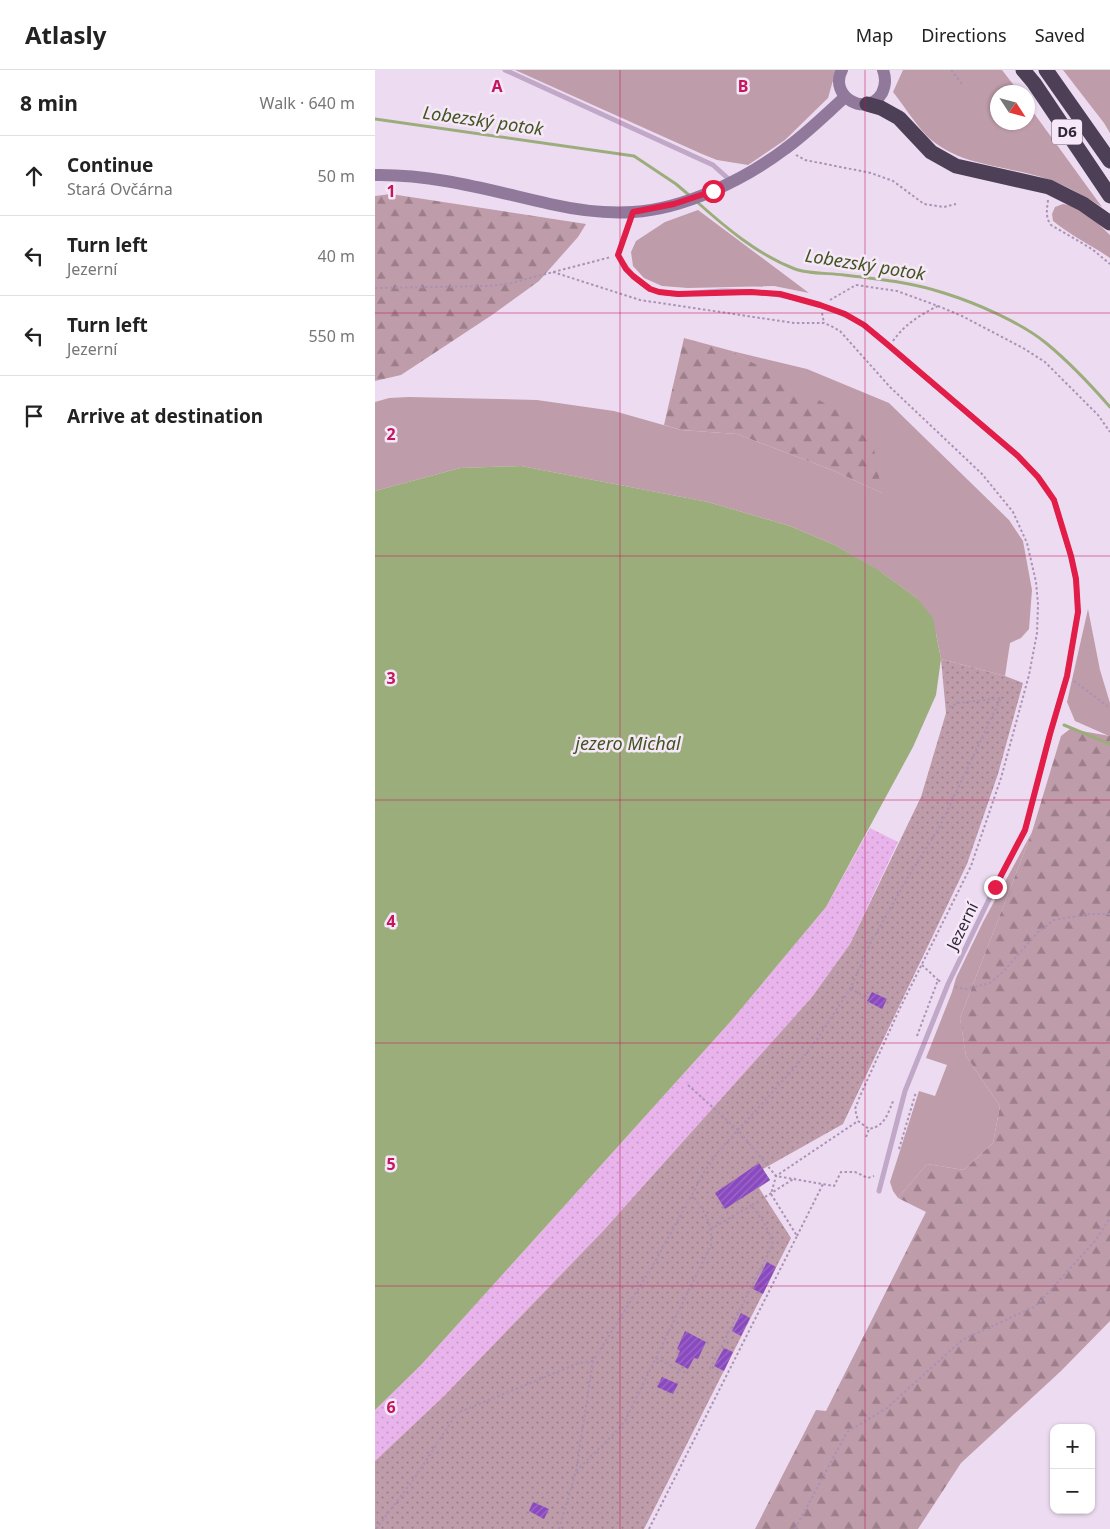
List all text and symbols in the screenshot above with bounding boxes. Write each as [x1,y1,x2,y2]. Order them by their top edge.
text: Atlasly [25,18,106,51]
text: Map [856,23,893,47]
text: Directions [921,23,1007,47]
text: Saved [1035,23,1085,47]
text: A [491,75,503,97]
text: B [738,75,748,97]
north arrow [990,85,1035,130]
text: 8 min [20,89,78,117]
text: Walk · 640 m [260,92,355,114]
water label: Lobezský potok [421,100,546,140]
road number: D6 [1052,120,1082,144]
text: Continue [67,152,153,178]
icon: ahead [20,162,48,190]
text: 50 m [318,165,355,187]
text: Stará Ovčárna [67,178,173,200]
text: 1 [386,180,396,202]
route start [702,180,725,203]
text: Turn left [67,232,148,258]
icon: left [20,242,48,270]
water label: Lobezský potok [803,243,928,286]
text: 40 m [318,245,355,267]
text: Jezerní [67,258,117,280]
text: Turn left [67,312,148,338]
icon: left [20,322,48,350]
text: 550 m [308,325,355,347]
text: Jezerní [67,338,117,360]
icon: arrive [20,402,48,430]
text: Arrive at destination [67,403,263,429]
text: 2 [386,423,396,445]
text: 3 [386,667,396,689]
water label: jezero Michal [572,731,681,755]
route end [984,876,1007,899]
street label: Jezerní [940,898,983,955]
text: 4 [386,910,396,932]
text: 5 [386,1153,396,1175]
text: 6 [386,1396,396,1418]
map controls [1050,1424,1095,1514]
button: + [1050,1424,1095,1469]
button: − [1050,1469,1095,1514]

